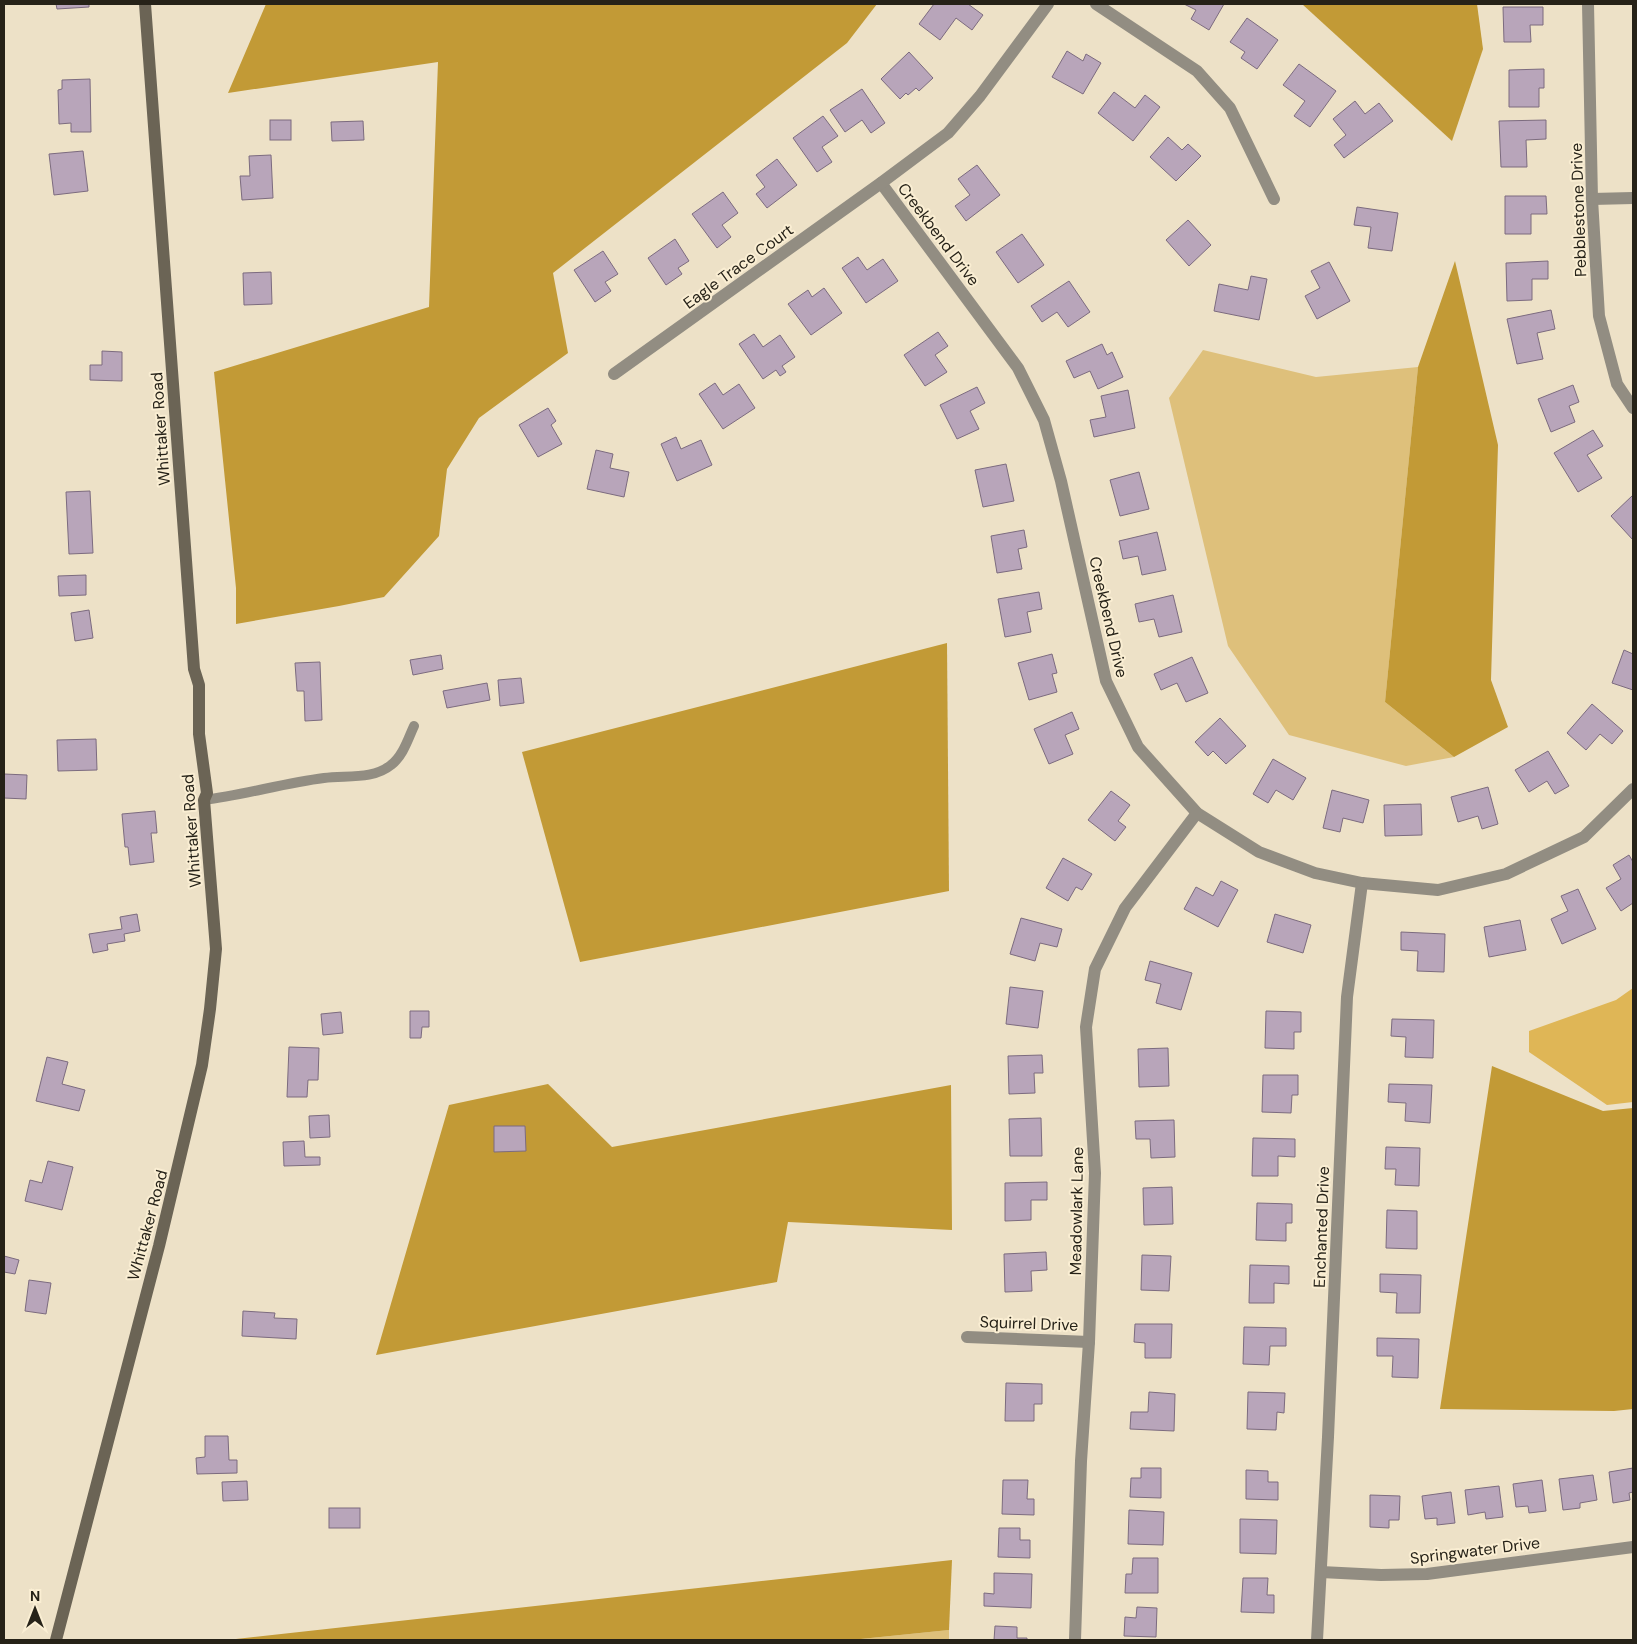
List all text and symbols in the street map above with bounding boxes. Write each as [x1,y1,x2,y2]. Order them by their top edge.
street label: Pebblestone Drive [1566,143,1591,277]
street label: Creekbend Drive [893,179,984,290]
street label: Eagle Trace Court [679,219,797,313]
street label: Whittaker Road [146,371,175,486]
street label: Creekbend Drive [1084,554,1133,680]
street label: Whittaker Road [177,773,206,888]
street label: Meadowlark Lane [1065,1147,1088,1275]
street label: Enchanted Drive [1309,1166,1334,1288]
street label: Whittaker Road [123,1167,172,1283]
street label: Squirrel Drive [979,1311,1079,1336]
street label: Springwater Drive [1409,1532,1541,1569]
north arrow [10,1584,60,1634]
text: N [30,1587,40,1605]

